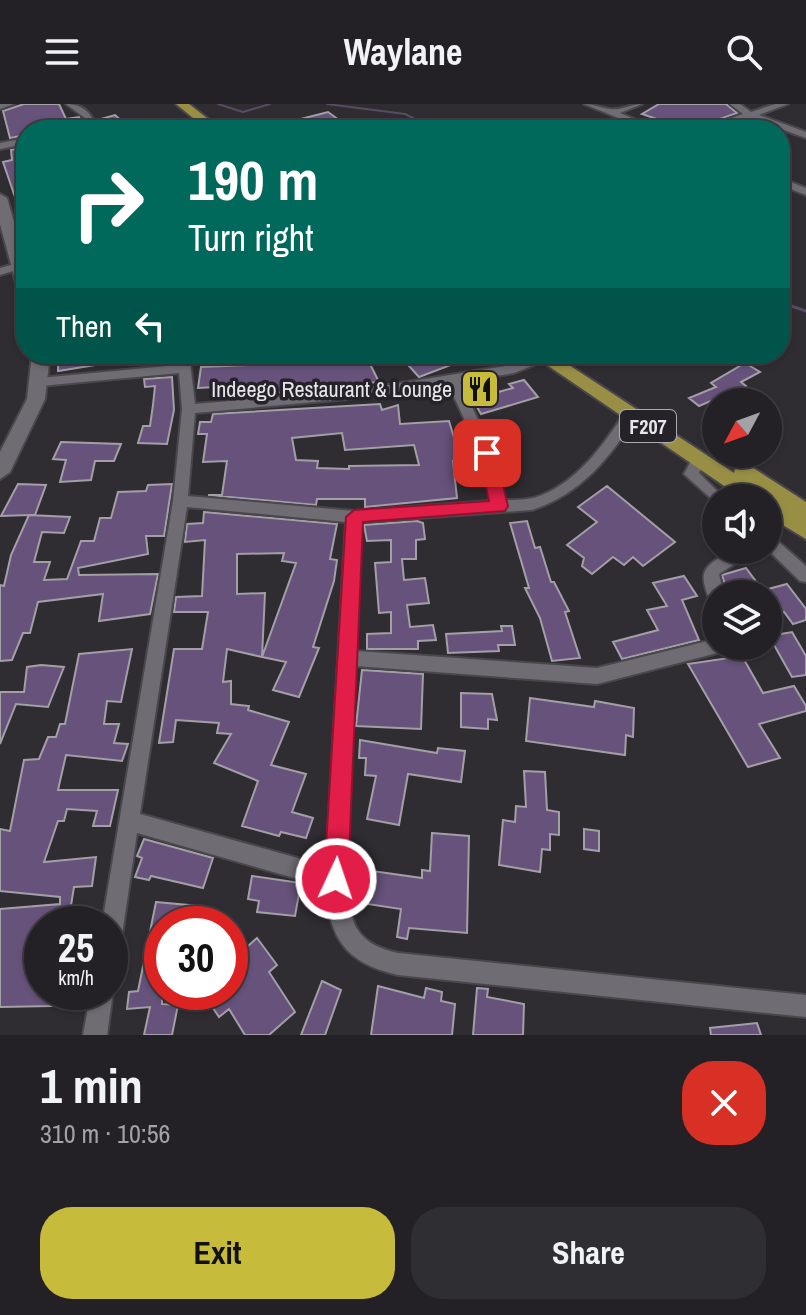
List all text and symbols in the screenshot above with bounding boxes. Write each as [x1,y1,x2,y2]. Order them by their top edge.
text: Waylane [344,28,462,76]
icon: menu [40,30,84,74]
icon: search [722,30,766,74]
text: 190 m [188,142,318,217]
icon: right [56,152,160,256]
text: Turn right [188,214,313,262]
icon: left [128,304,172,348]
text: Then [56,306,112,346]
restaurant icon: Indeego Restaurant & Lounge [459,368,501,410]
place label: Indeego Restaurant & Lounge [211,374,452,404]
north arrow [702,388,782,468]
map controls [702,388,782,660]
road number: F207 [620,410,676,442]
pin [453,419,521,487]
icon: arrive [465,431,509,475]
button: sound [702,484,782,564]
button: layers [702,580,782,660]
position arrow [294,837,378,921]
speed limit sign: 30 [144,906,248,1010]
text: 25 [58,921,94,974]
text: km/h [58,964,94,991]
text: 1 min [40,1053,143,1118]
button: close [682,1061,766,1145]
text: 310 m · 10:56 [40,1116,170,1151]
button: Exit [40,1207,395,1299]
button: Share [411,1207,766,1299]

